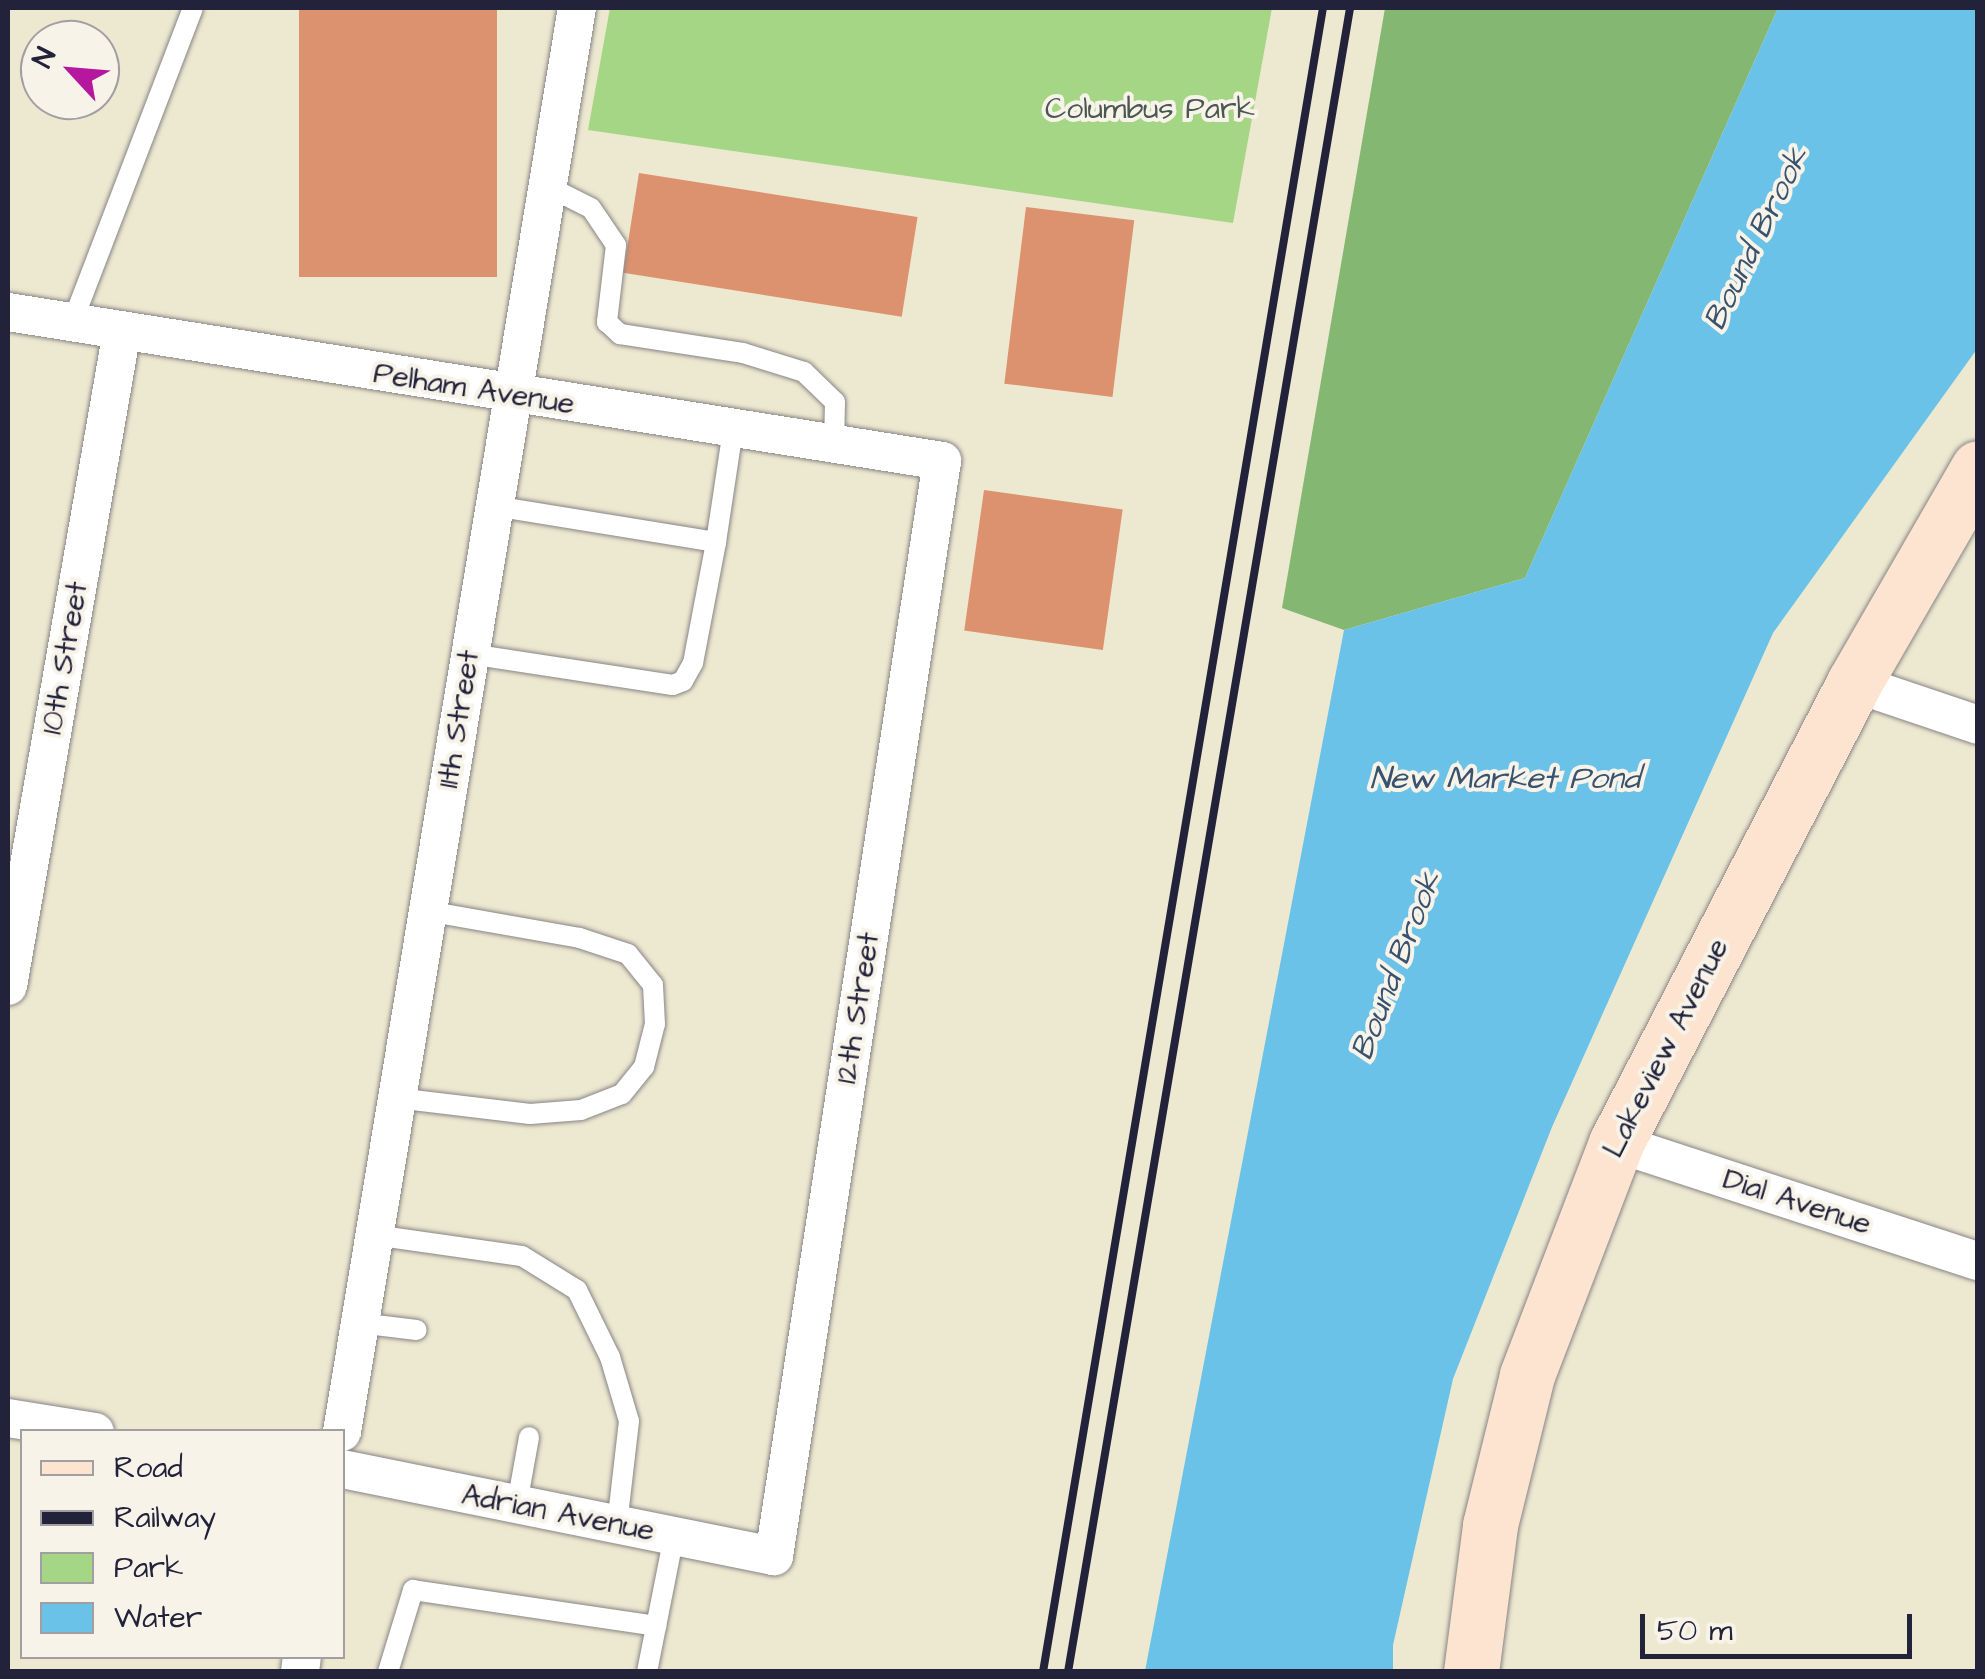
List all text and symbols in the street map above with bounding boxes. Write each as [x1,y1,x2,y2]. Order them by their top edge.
north arrow [20,20,120,120]
text: N [23,41,66,74]
park label: Columbus Park [1045,91,1255,127]
water label: Bound Brook [1696,141,1818,337]
street label: Pelham Avenue [371,355,577,423]
street label: 10th Street [34,579,96,737]
street label: 11th Street [430,647,488,791]
water label: New Market Pond [1370,760,1640,798]
water label: Bound Brook [1344,867,1450,1065]
street label: 12th Street [828,930,888,1086]
street label: Lakeview Avenue [1595,933,1737,1163]
street label: Dial Avenue [1718,1161,1876,1243]
legend [20,1429,345,1659]
text: Road [114,1447,183,1489]
street label: Adrian Avenue [459,1477,657,1549]
text: Railway [114,1497,216,1539]
text: Park [114,1547,183,1589]
scale bar [1645,1594,1918,1656]
text: Water [114,1597,202,1639]
text: 50 m [1657,1610,1733,1652]

